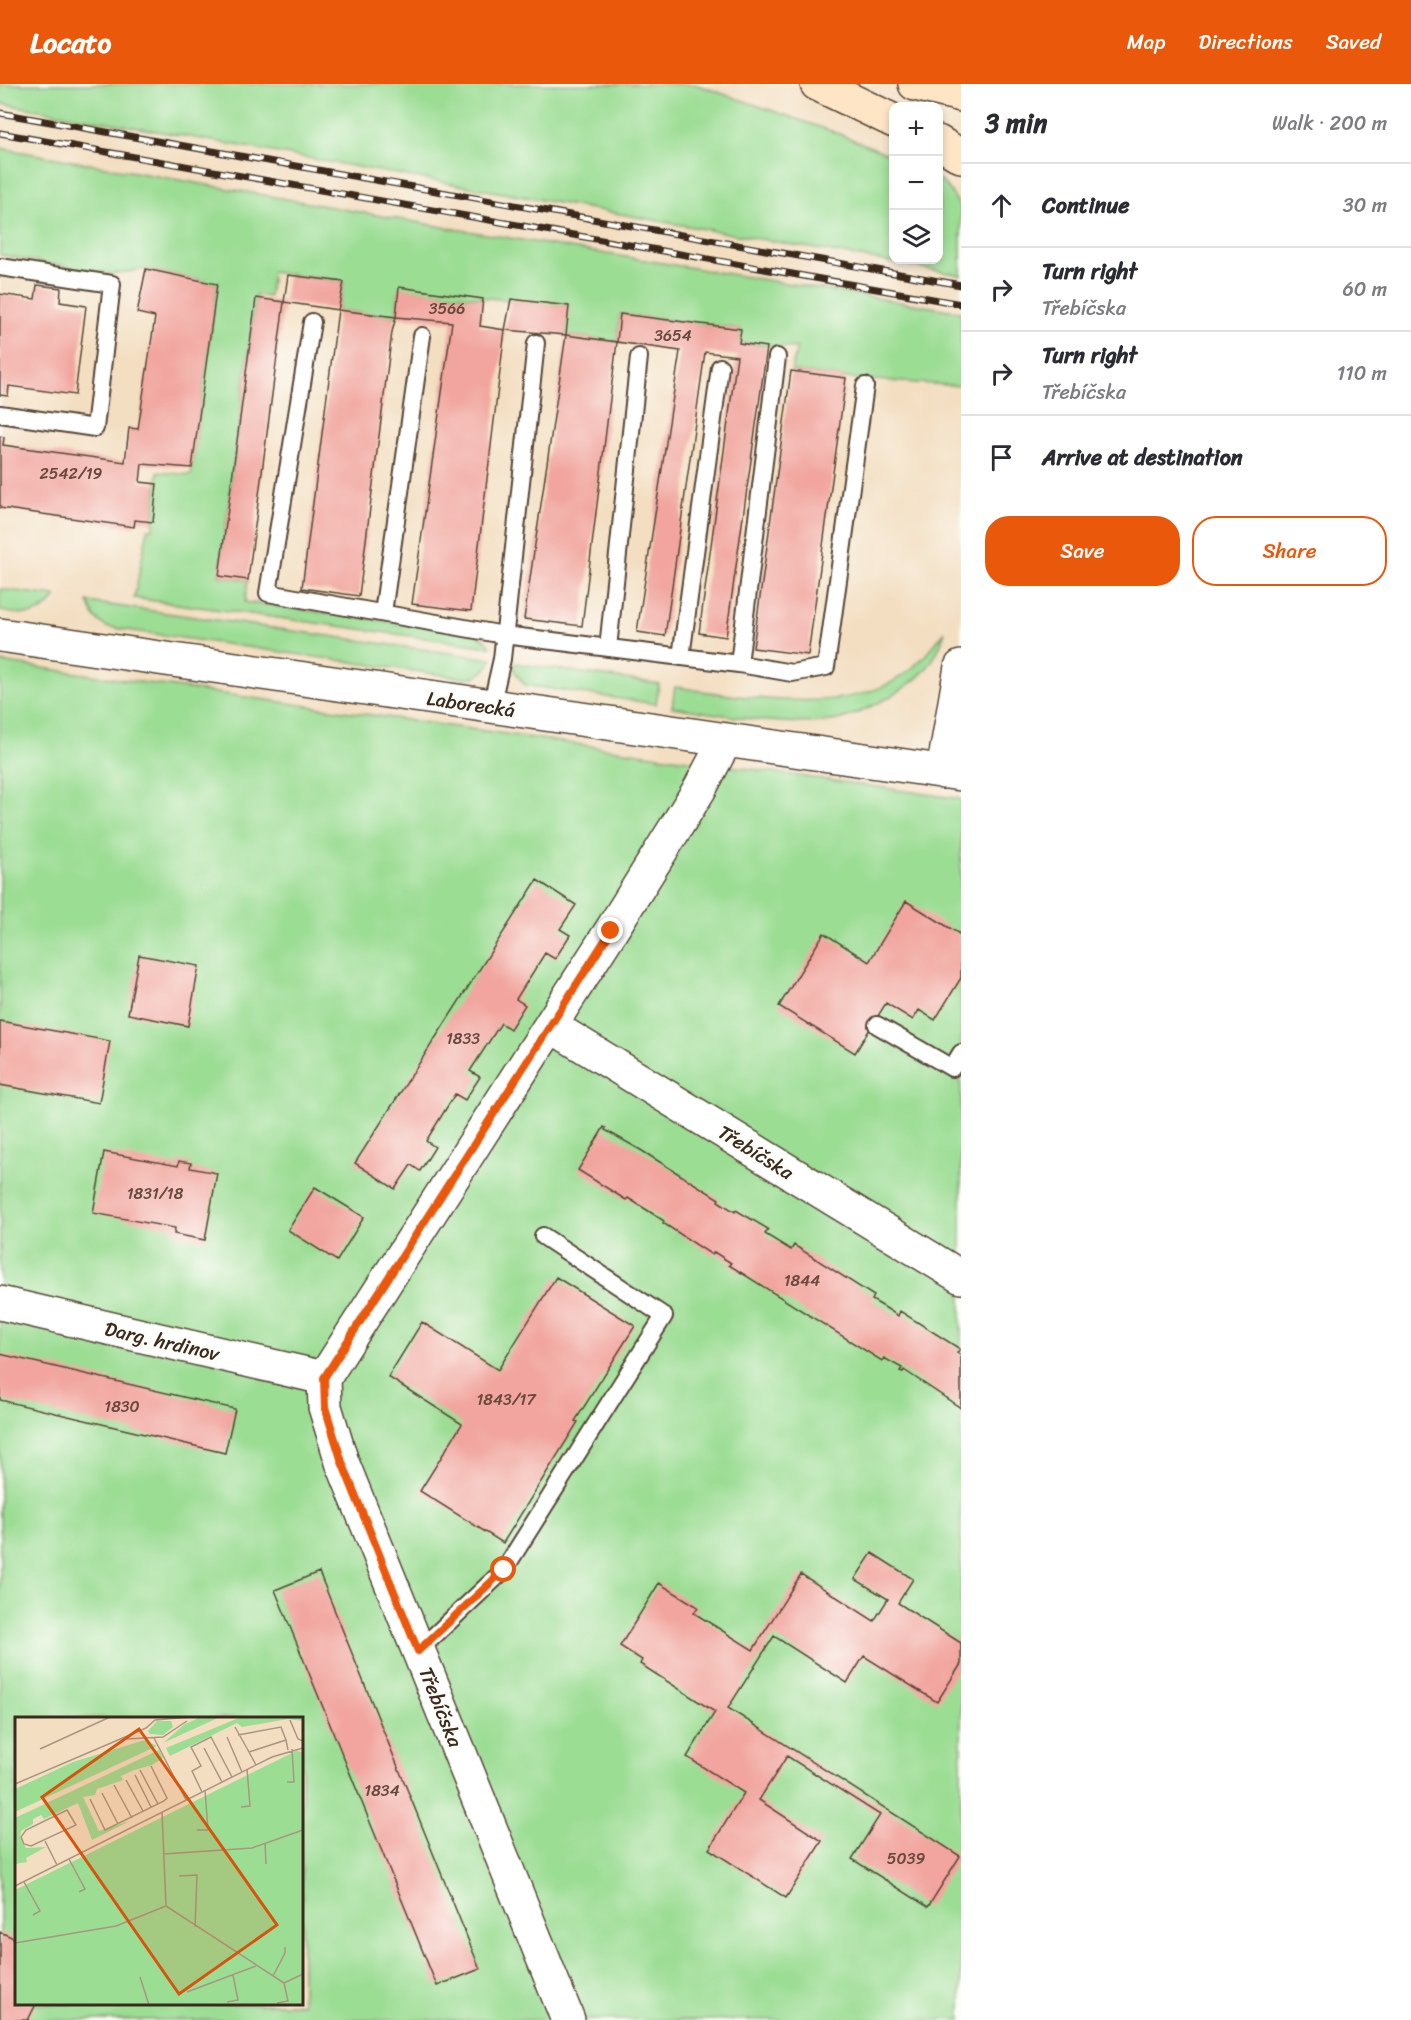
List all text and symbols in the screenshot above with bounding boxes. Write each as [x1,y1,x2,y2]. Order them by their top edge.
text: Locato [30,18,111,67]
text: Map [1127,23,1165,61]
text: Directions [1198,23,1293,61]
text: Saved [1326,23,1381,61]
text: 3 min [985,100,1047,146]
map controls [889,102,943,264]
button: + [889,102,943,156]
text: Walk · 200 m [1272,106,1387,141]
button: − [889,156,943,210]
text: Continue [1042,186,1130,225]
text: 30 m [1343,188,1387,223]
icon: ahead [985,189,1018,222]
button: layers [889,210,943,264]
text: Turn right [1042,252,1137,291]
text: 60 m [1342,272,1387,307]
icon: right [985,273,1018,306]
text: Třebíčska [1042,291,1126,326]
house number: 3566 [429,294,465,323]
house number: 3654 [654,321,692,350]
text: Turn right [1042,336,1137,375]
text: 110 m [1337,356,1387,391]
icon: right [985,357,1018,390]
text: Třebíčska [1042,375,1126,410]
text: Arrive at destination [1042,438,1243,477]
icon: arrive [985,441,1018,474]
house number: 2542/19 [40,459,103,488]
button: Save [985,516,1180,586]
button: Share [1192,516,1387,586]
street label: Laborecká [424,681,517,728]
route end [597,917,623,943]
house number: 1833 [446,1024,480,1053]
street label: Třebíčska [711,1115,801,1190]
house number: 1831/18 [127,1179,184,1208]
house number: 1844 [784,1266,820,1295]
street label: Darg. hrdinov [101,1311,224,1372]
house number: 1843/17 [476,1385,536,1414]
house number: 1830 [104,1392,140,1421]
route start [490,1556,516,1582]
street label: Třebíčska [409,1662,473,1754]
inset map [15,1717,303,2005]
house number: 1834 [364,1776,400,1805]
house number: 5039 [887,1844,925,1873]

